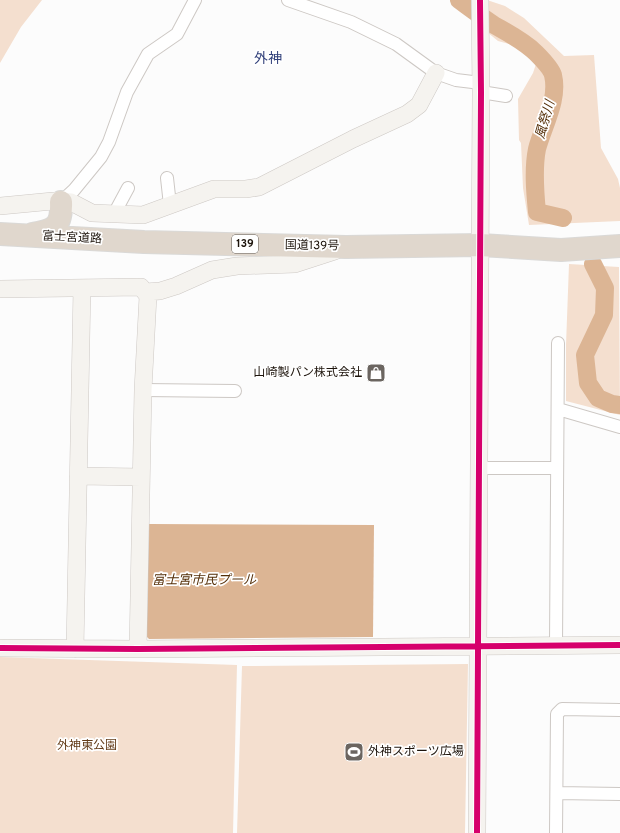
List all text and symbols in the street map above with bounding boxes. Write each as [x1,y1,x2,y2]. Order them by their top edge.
district label: 外神 [254,50,282,68]
water label: 風祭川 [533,97,560,141]
street label: 富士宮道路 [42,228,102,248]
road number: 139 [232,235,258,253]
street label: 国道139号 [285,238,339,254]
shop icon: 山崎製パン株式会社 [365,362,387,384]
place label: 山崎製パン株式会社 [253,365,362,381]
water label: 富士宮市民プール [152,573,257,589]
park label: 外神東公園 [57,738,117,754]
sports icon: 外神スポーツ広場 [343,741,365,763]
place label: 外神スポーツ広場 [368,744,464,760]

